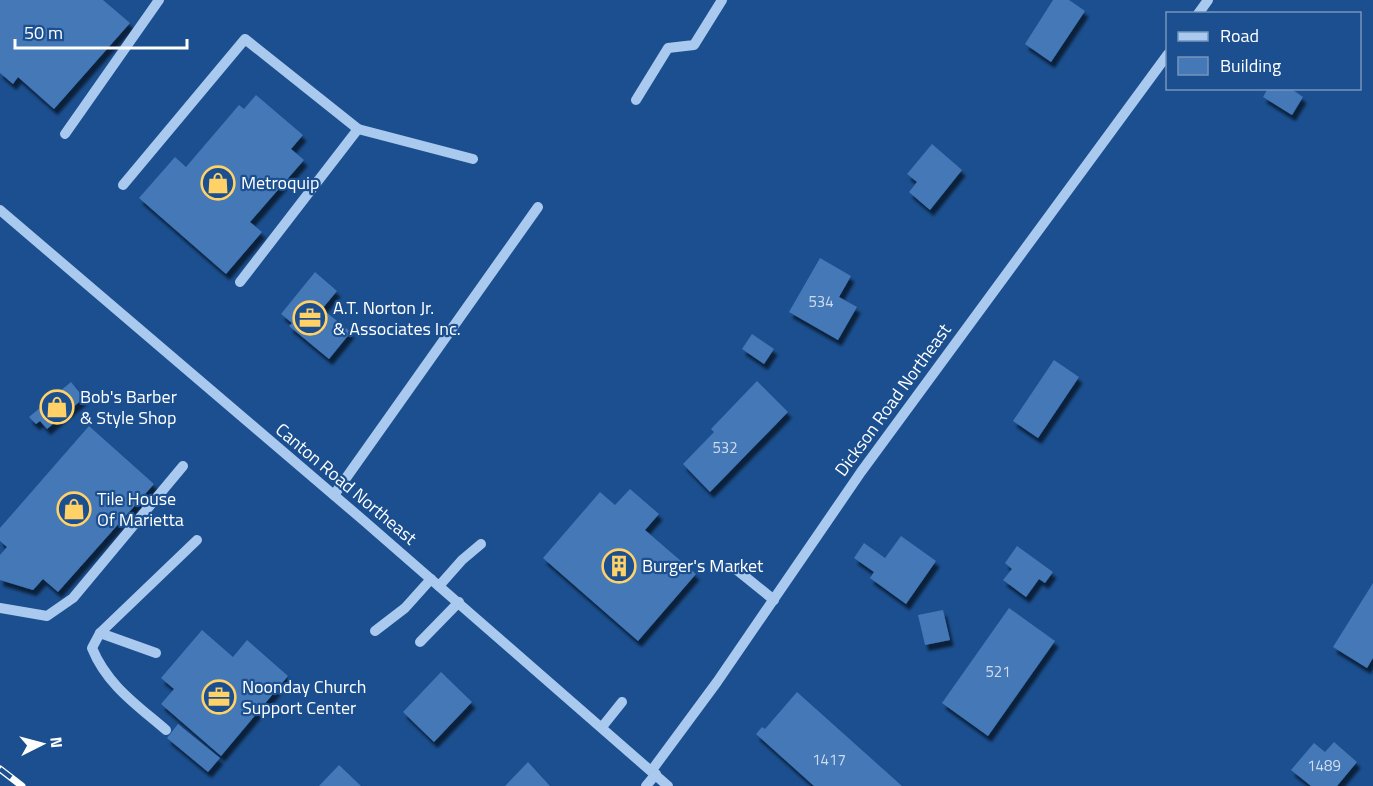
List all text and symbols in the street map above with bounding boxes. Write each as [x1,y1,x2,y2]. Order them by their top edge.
scale bar [15,12,188,50]
legend [1166,12,1361,90]
text: 50 m [24,19,63,46]
text: Road [1220,22,1259,49]
text: Building [1220,52,1281,79]
shop icon: Metroquip [200,165,236,201]
place label: Metroquip [241,169,319,196]
house number: 534 [808,290,834,313]
place label: A.T. Norton Jr. & Associates Inc. [333,294,461,342]
office icon: A.T. Norton Jr. & Associates Inc. [292,300,328,336]
street label: Dickson Road Northeast [828,317,958,482]
place label: Bob's Barber & Style Shop [80,383,177,431]
shop icon: Bob's Barber & Style Shop [39,389,75,425]
street label: Canton Road Northeast [270,416,423,551]
house number: 532 [712,436,738,459]
place label: Tile House Of Marietta [97,485,184,533]
shop icon: Tile House Of Marietta [56,491,92,527]
building icon: Burger's Market [601,548,637,584]
place label: Burger's Market [642,552,764,579]
house number: 521 [985,660,1011,683]
place label: Noonday Church Support Center [242,673,366,721]
office icon: Noonday Church Support Center [201,679,237,715]
north arrow [12,714,72,774]
text: N [44,736,69,749]
house number: 1417 [812,748,846,771]
house number: 1489 [1307,754,1341,777]

